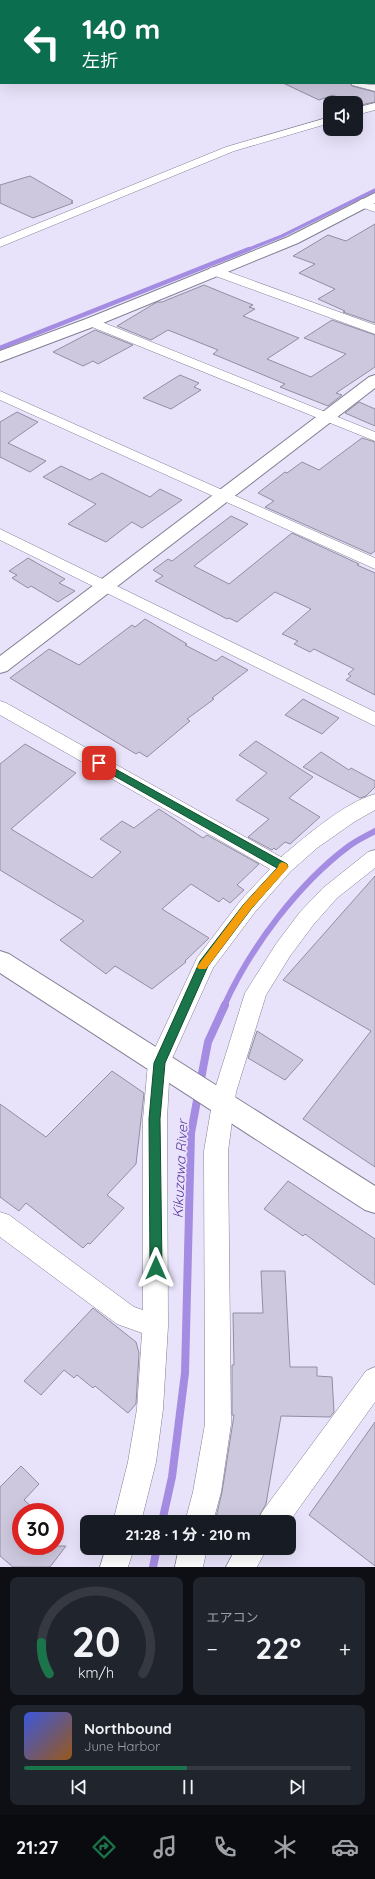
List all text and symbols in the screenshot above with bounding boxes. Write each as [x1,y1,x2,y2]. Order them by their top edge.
text: 140 m [82,11,160,46]
icon: left [16,16,68,68]
text: 左折 [82,49,118,72]
map controls [323,96,363,136]
button: sound [323,96,363,136]
pin [82,746,116,780]
icon: arrive [88,752,110,774]
water label: Kikuzawa River [168,1118,192,1219]
position arrow [135,1247,177,1289]
speed limit sign: 30 [12,1503,64,1555]
text: 21:28 · 1 分 · 210 m [125,1525,251,1544]
text: エアコン [207,1609,259,1625]
text: 20 [72,1615,121,1667]
text: 22° [255,1629,301,1667]
text: − [207,1635,218,1663]
text: + [339,1635,351,1663]
text: km/h [78,1664,114,1682]
text: Northbound [84,1719,172,1738]
text: June Harbor [84,1738,160,1754]
icon: previous [68,1776,90,1798]
icon: pause [177,1776,199,1798]
icon: next [286,1776,308,1798]
icon: directions [90,1833,118,1861]
icon: music [151,1833,179,1861]
icon: phone [211,1833,239,1861]
icon: climate [271,1833,299,1861]
icon: car [331,1833,359,1861]
text: 21:27 [16,1836,58,1859]

